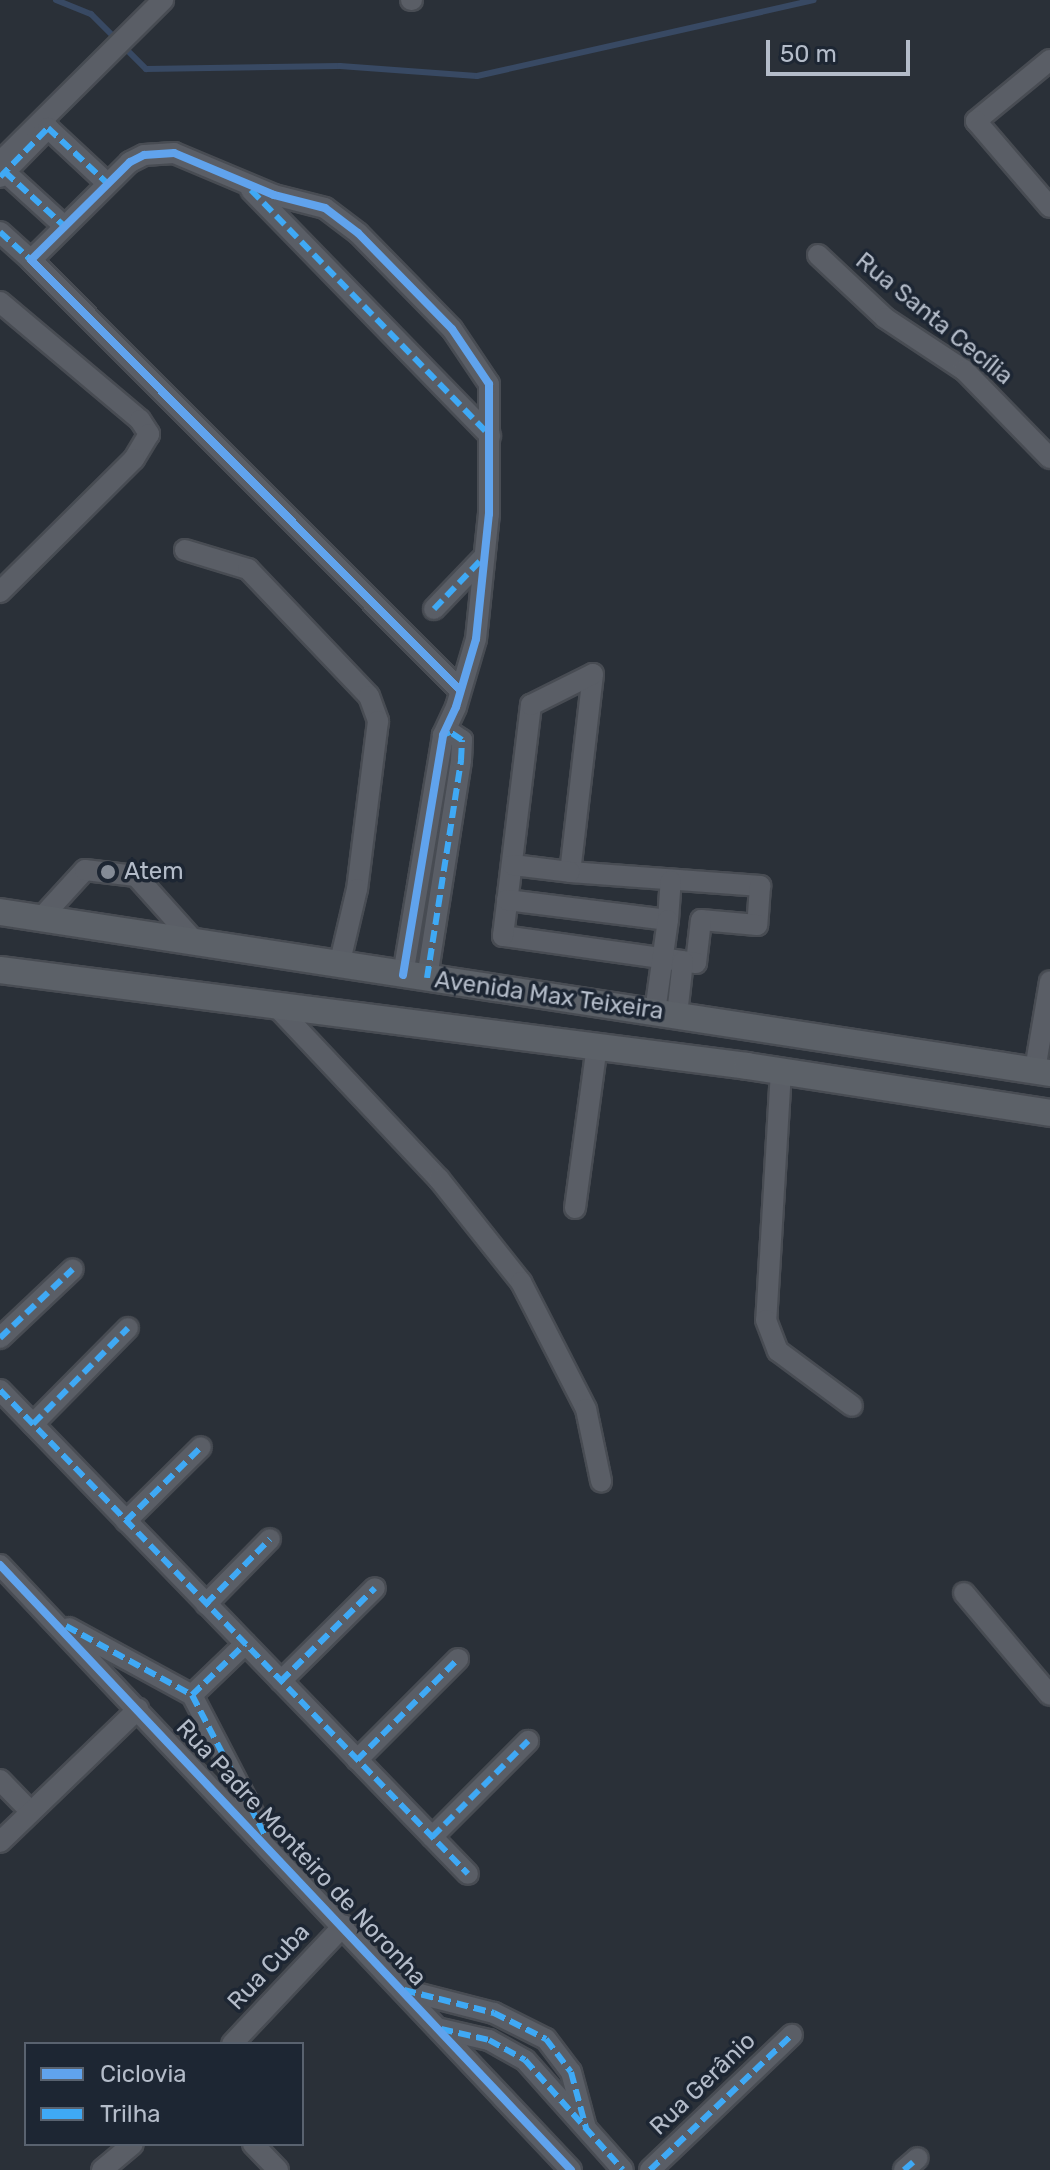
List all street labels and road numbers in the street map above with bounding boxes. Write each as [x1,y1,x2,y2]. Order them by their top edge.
street label: Rua Santa Cecília [850,247,1018,391]
street label: Avenida Max Teixeira [432,966,666,1026]
street label: Rua Padre Monteiro de Noronha [170,1714,432,1992]
street label: Rua Cuba [222,1918,316,2016]
street label: Rua Gerânio [644,2027,762,2141]

